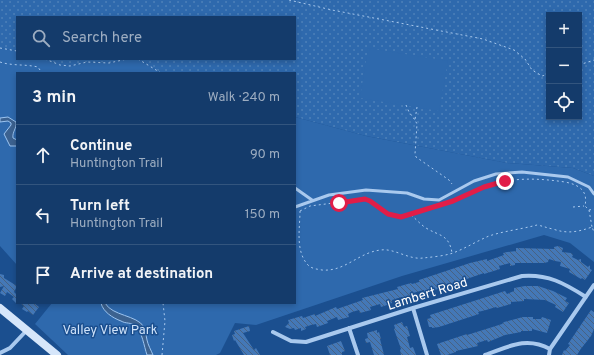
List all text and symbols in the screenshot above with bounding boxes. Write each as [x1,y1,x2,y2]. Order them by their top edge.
map controls [546,12,582,120]
button: + [546,12,582,48]
search box [16,16,296,60]
icon: search [30,27,52,49]
text: Search here [62,29,142,48]
button: − [546,48,582,84]
button: locate [546,84,582,120]
text: 3 min [32,87,76,109]
text: Walk · 240 m [208,90,280,106]
text: Continue [70,137,132,156]
icon: ahead [32,144,54,166]
text: 90 m [250,147,280,163]
text: Huntington Trail [70,156,163,172]
route end [496,172,514,190]
route start [330,194,348,212]
text: Turn left [70,197,130,216]
icon: left [32,204,54,226]
text: 150 m [245,207,280,223]
text: Huntington Trail [70,216,163,232]
icon: arrive [32,264,54,286]
text: Arrive at destination [70,265,213,284]
street label: Lambert Road [385,275,470,315]
park label: Valley View Park [62,323,158,339]

